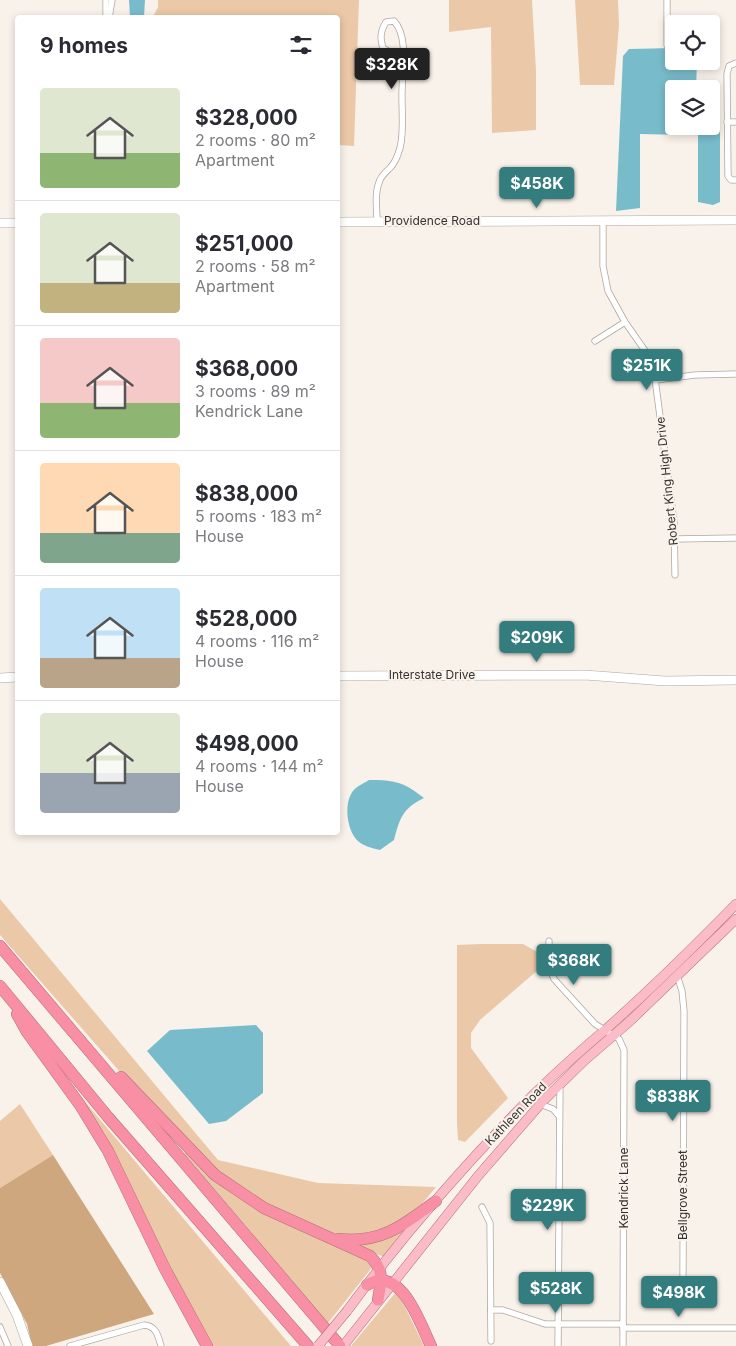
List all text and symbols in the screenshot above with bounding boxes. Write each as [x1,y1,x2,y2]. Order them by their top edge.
map controls [665,15,720,135]
button: locate [665,15,720,70]
icon: filters [287,31,315,59]
text: 9 homes [40,33,128,58]
pin: $328K [357,48,427,90]
text: $328K [366,54,418,74]
button: layers [665,80,720,135]
text: $328,000 [195,105,298,130]
icon: home [80,108,140,168]
text: 2 rooms · 80 m² [195,130,316,150]
text: Apartment [195,150,275,170]
pin: $458K [502,166,572,209]
text: $458K [510,173,564,193]
street label: Providence Road [384,213,480,228]
text: $251,000 [195,231,293,256]
icon: home [80,233,140,293]
text: 2 rooms · 58 m² [195,256,315,276]
text: Apartment [195,276,275,296]
pin: $251K [612,348,682,391]
text: $251K [622,355,672,375]
text: $368,000 [195,356,298,381]
icon: home [80,358,140,418]
text: 3 rooms · 89 m² [195,381,316,401]
text: Kendrick Lane [195,401,303,421]
street label: Robert King High Drive [652,416,681,546]
text: $838,000 [195,481,298,506]
icon: home [80,483,140,543]
text: 5 rooms · 183 m² [195,506,322,526]
text: House [195,526,244,546]
text: $528,000 [195,606,298,631]
icon: home [80,608,140,668]
pin: $209K [502,620,572,663]
text: $209K [510,627,564,647]
text: 4 rooms · 116 m² [195,631,319,651]
text: House [195,651,244,671]
street label: Interstate Drive [389,667,475,682]
text: $498,000 [195,731,299,756]
icon: home [80,733,140,793]
text: 4 rooms · 144 m² [195,756,324,776]
text: House [195,776,244,796]
pin: $368K [539,944,609,986]
text: $368K [547,950,601,970]
street label: Kathleen Road [482,1079,550,1148]
pin: $838K [638,1080,708,1122]
text: $838K [646,1086,700,1106]
street label: Kendrick Lane [616,1147,631,1229]
street label: Bellgrove Street [675,1150,690,1240]
pin: $229K [513,1188,583,1231]
text: $229K [522,1195,574,1215]
pin: $528K [521,1272,591,1314]
pin: $498K [644,1276,714,1318]
text: $528K [530,1278,582,1298]
text: $498K [652,1282,706,1302]

